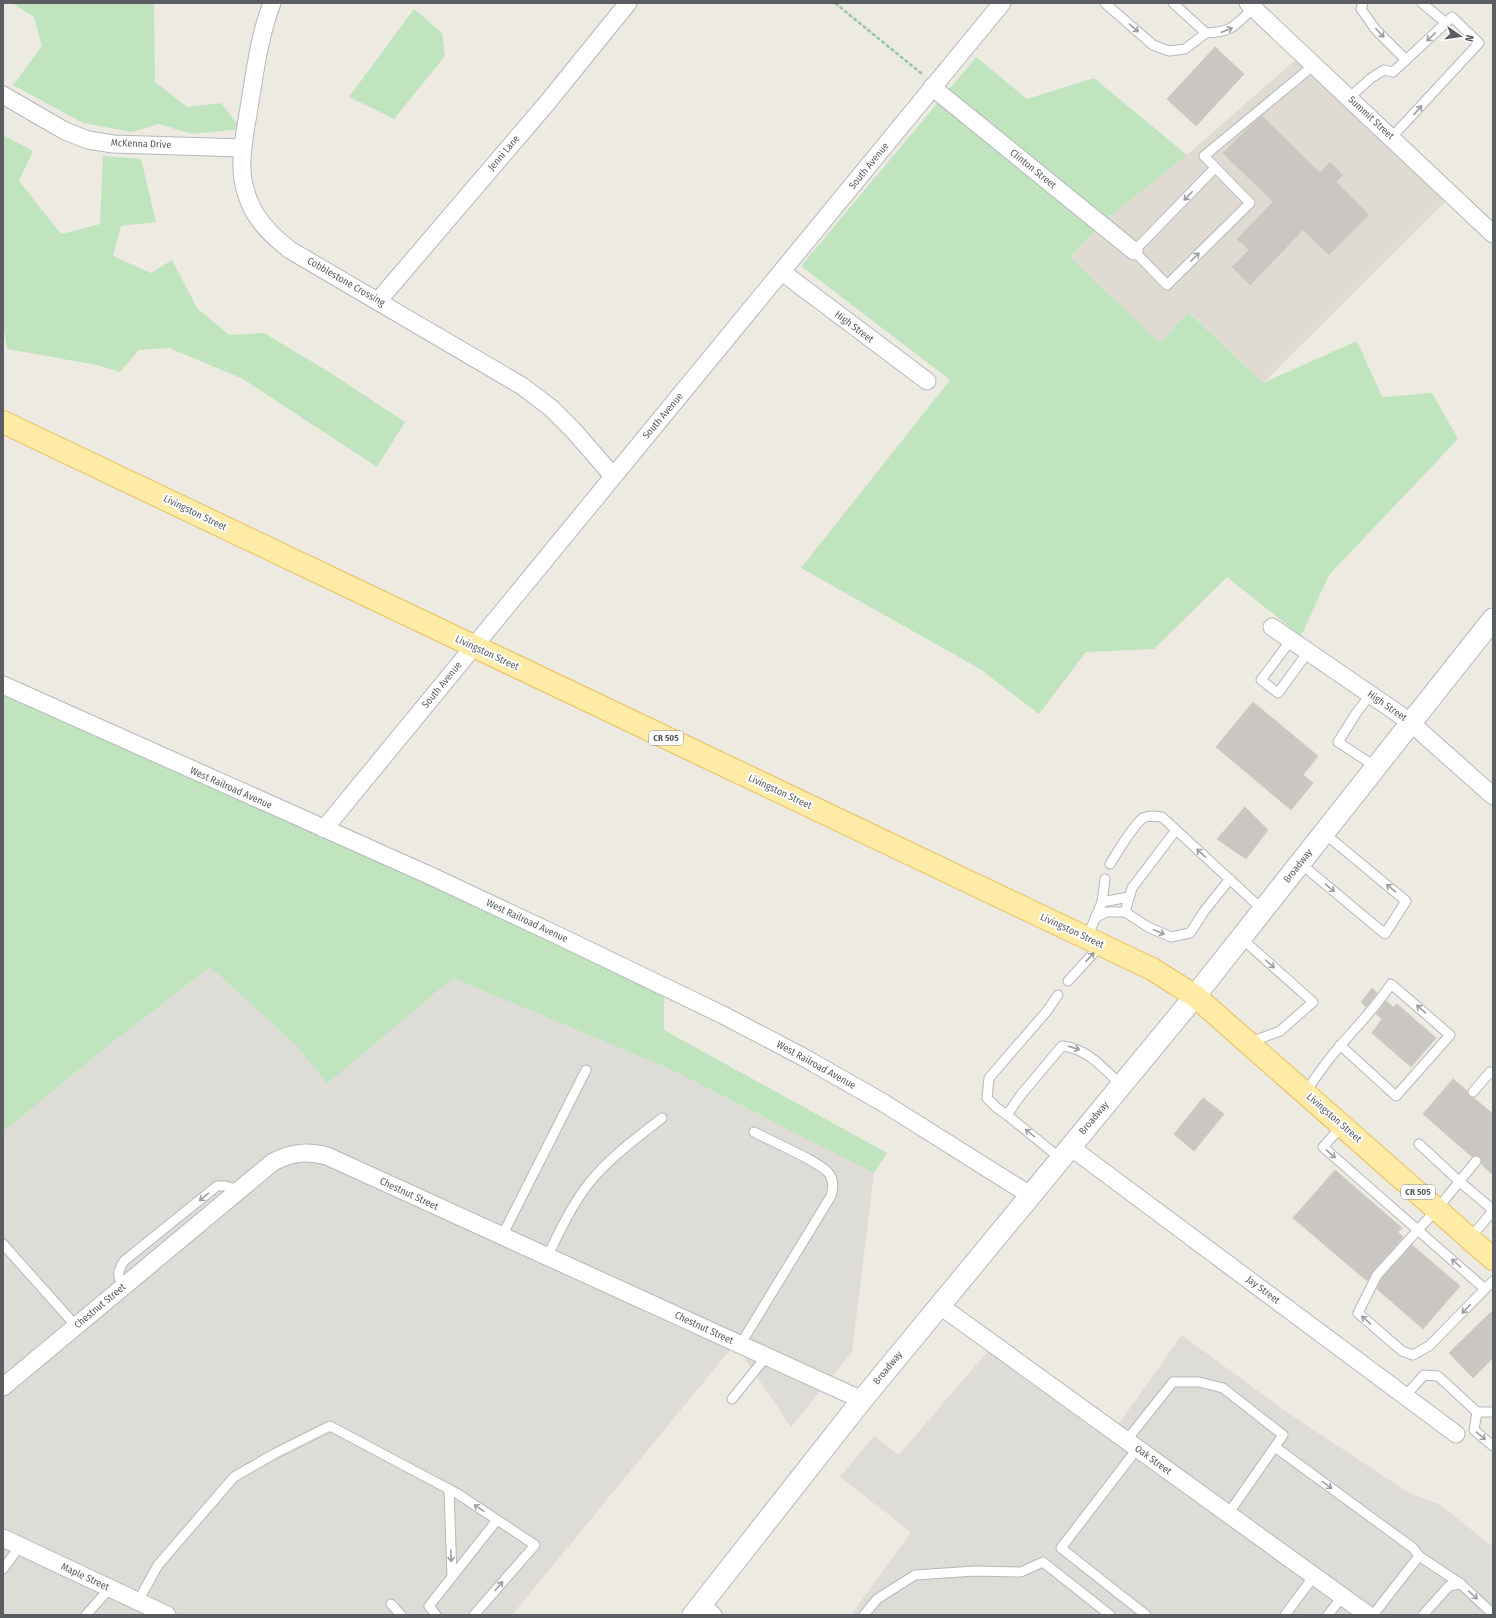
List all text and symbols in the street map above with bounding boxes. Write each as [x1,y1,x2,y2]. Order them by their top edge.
north arrow [1440,16,1480,56]
one-way arrow [1129,24,1140,33]
one-way arrow [1221,25,1233,33]
one-way arrow [1375,28,1385,38]
one-way arrow [1426,33,1436,42]
text: N [1462,33,1476,43]
street label: Summit Street [1346,94,1397,143]
one-way arrow [1413,105,1422,115]
street label: Jenni Lane [486,133,522,173]
street label: McKenna Drive [111,137,171,151]
street label: South Avenue [847,140,891,192]
street label: Clinton Street [1007,147,1059,192]
one-way arrow [1183,191,1193,201]
one-way arrow [1190,253,1200,262]
street label: Cobblestone Crossing [305,255,387,309]
street label: High Street [832,309,876,346]
street label: South Avenue [640,390,686,441]
street label: Livingston Street [162,493,229,534]
street label: Livingston Street [453,633,521,673]
street label: South Avenue [420,659,464,711]
street label: High Street [1365,688,1410,724]
road number: CR 505 [649,731,683,745]
street label: West Railroad Avenue [188,764,274,812]
street label: Livingston Street [746,772,814,812]
street label: Broadway [1281,846,1315,885]
one-way arrow [1196,848,1206,857]
one-way arrow [1325,884,1335,893]
one-way arrow [1385,884,1396,893]
street label: West Railroad Avenue [484,897,570,945]
street label: Livingston Street [1038,911,1106,951]
one-way arrow [1153,929,1165,936]
one-way arrow [1085,952,1094,962]
one-way arrow [1265,959,1276,968]
one-way arrow [1415,1005,1426,1014]
street label: West Railroad Avenue [774,1038,858,1092]
one-way arrow [1067,1045,1080,1052]
street label: Livingston Street [1304,1091,1364,1146]
street label: Broadway [1077,1099,1112,1137]
one-way arrow [1025,1129,1035,1138]
one-way arrow [1325,1149,1335,1158]
street label: Chestnut Street [378,1175,441,1213]
road number: CR 505 [1401,1185,1435,1199]
one-way arrow [198,1193,209,1202]
one-way arrow [1451,1258,1461,1268]
street label: Jay Street [1244,1274,1283,1307]
street label: Chestnut Street [72,1281,129,1331]
one-way arrow [1461,1304,1471,1314]
street label: Chestnut Street [673,1309,736,1347]
one-way arrow [1360,1316,1371,1325]
street label: Broadway [871,1348,906,1387]
one-way arrow [1476,1431,1487,1440]
street label: Oak Street [1132,1443,1174,1478]
one-way arrow [1321,1481,1332,1489]
one-way arrow [474,1504,485,1512]
one-way arrow [447,1549,455,1562]
street label: Maple Street [59,1561,112,1594]
one-way arrow [495,1580,504,1591]
one-way arrow [1468,1591,1478,1600]

